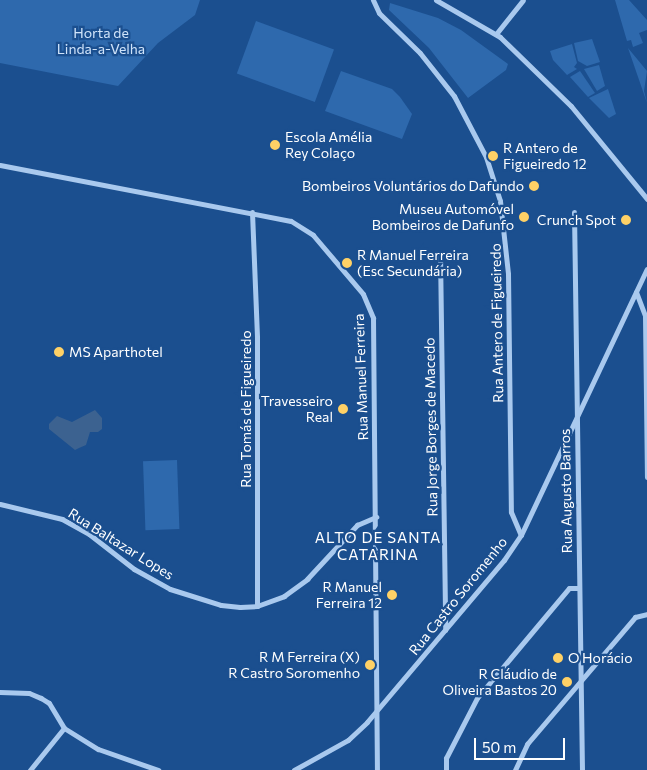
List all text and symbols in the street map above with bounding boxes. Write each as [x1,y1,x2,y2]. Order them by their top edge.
park label: Horta de Linda-a-Velha [57,25,145,58]
place label: Escola Amélia Rey Colaço [285,129,372,162]
marker: Escola Amélia Rey Colaço [269,139,281,151]
place label: R Antero de Figueiredo 12 [503,140,587,172]
marker: R Antero de Figueiredo 12 [487,150,499,162]
place label: Bombeiros Voluntários do Dafundo [302,178,524,194]
marker: Bombeiros Voluntários do Dafundo [528,180,540,192]
place label: Museu Automóvel Bombeiros de Dafunfo [372,201,514,233]
marker: Museu Automóvel Bombeiros de Dafunfo [518,211,530,223]
place label: Crunch Spot [537,212,616,228]
marker: Crunch Spot [620,214,632,226]
street label: Rua Antero de Figueiredo [487,243,507,403]
place label: R Manuel Ferreira (Esc Secundária) [357,247,469,280]
marker: R Manuel Ferreira (Esc Secundária) [341,257,353,269]
street label: Rua Manuel Ferreira [350,313,372,441]
street label: Rua Tomás de Figueiredo [238,330,254,488]
street label: Rua Jorge Borges de Macedo [421,337,441,517]
place label: MS Aparthotel [69,344,163,360]
marker: MS Aparthotel [53,346,65,358]
place label: Travesseiro Real [261,393,333,426]
marker: Travesseiro Real [337,403,349,415]
street label: Rua Augusto Barros [557,428,575,554]
street label: Rua Baltazar Lopes [65,505,177,583]
district label: ALTO DE SANTA CATARINA [313,528,443,563]
street label: Rua Castro Soromenho [405,534,511,658]
place label: R Manuel Ferreira 12 [316,579,382,612]
marker: R Manuel Ferreira 12 [386,589,398,601]
place label: R M Ferreira (X) R Castro Soromenho [228,649,360,682]
place label: O Horácio [568,650,633,666]
marker: O Horácio [552,652,564,664]
marker: R M Ferreira (X) R Castro Soromenho [364,659,376,671]
place label: R Cláudio de Oliveira Bastos 20 [443,666,557,699]
marker: R Cláudio de Oliveira Bastos 20 [561,676,573,688]
scale bar [477,728,568,760]
text: 50 m [482,738,516,756]

